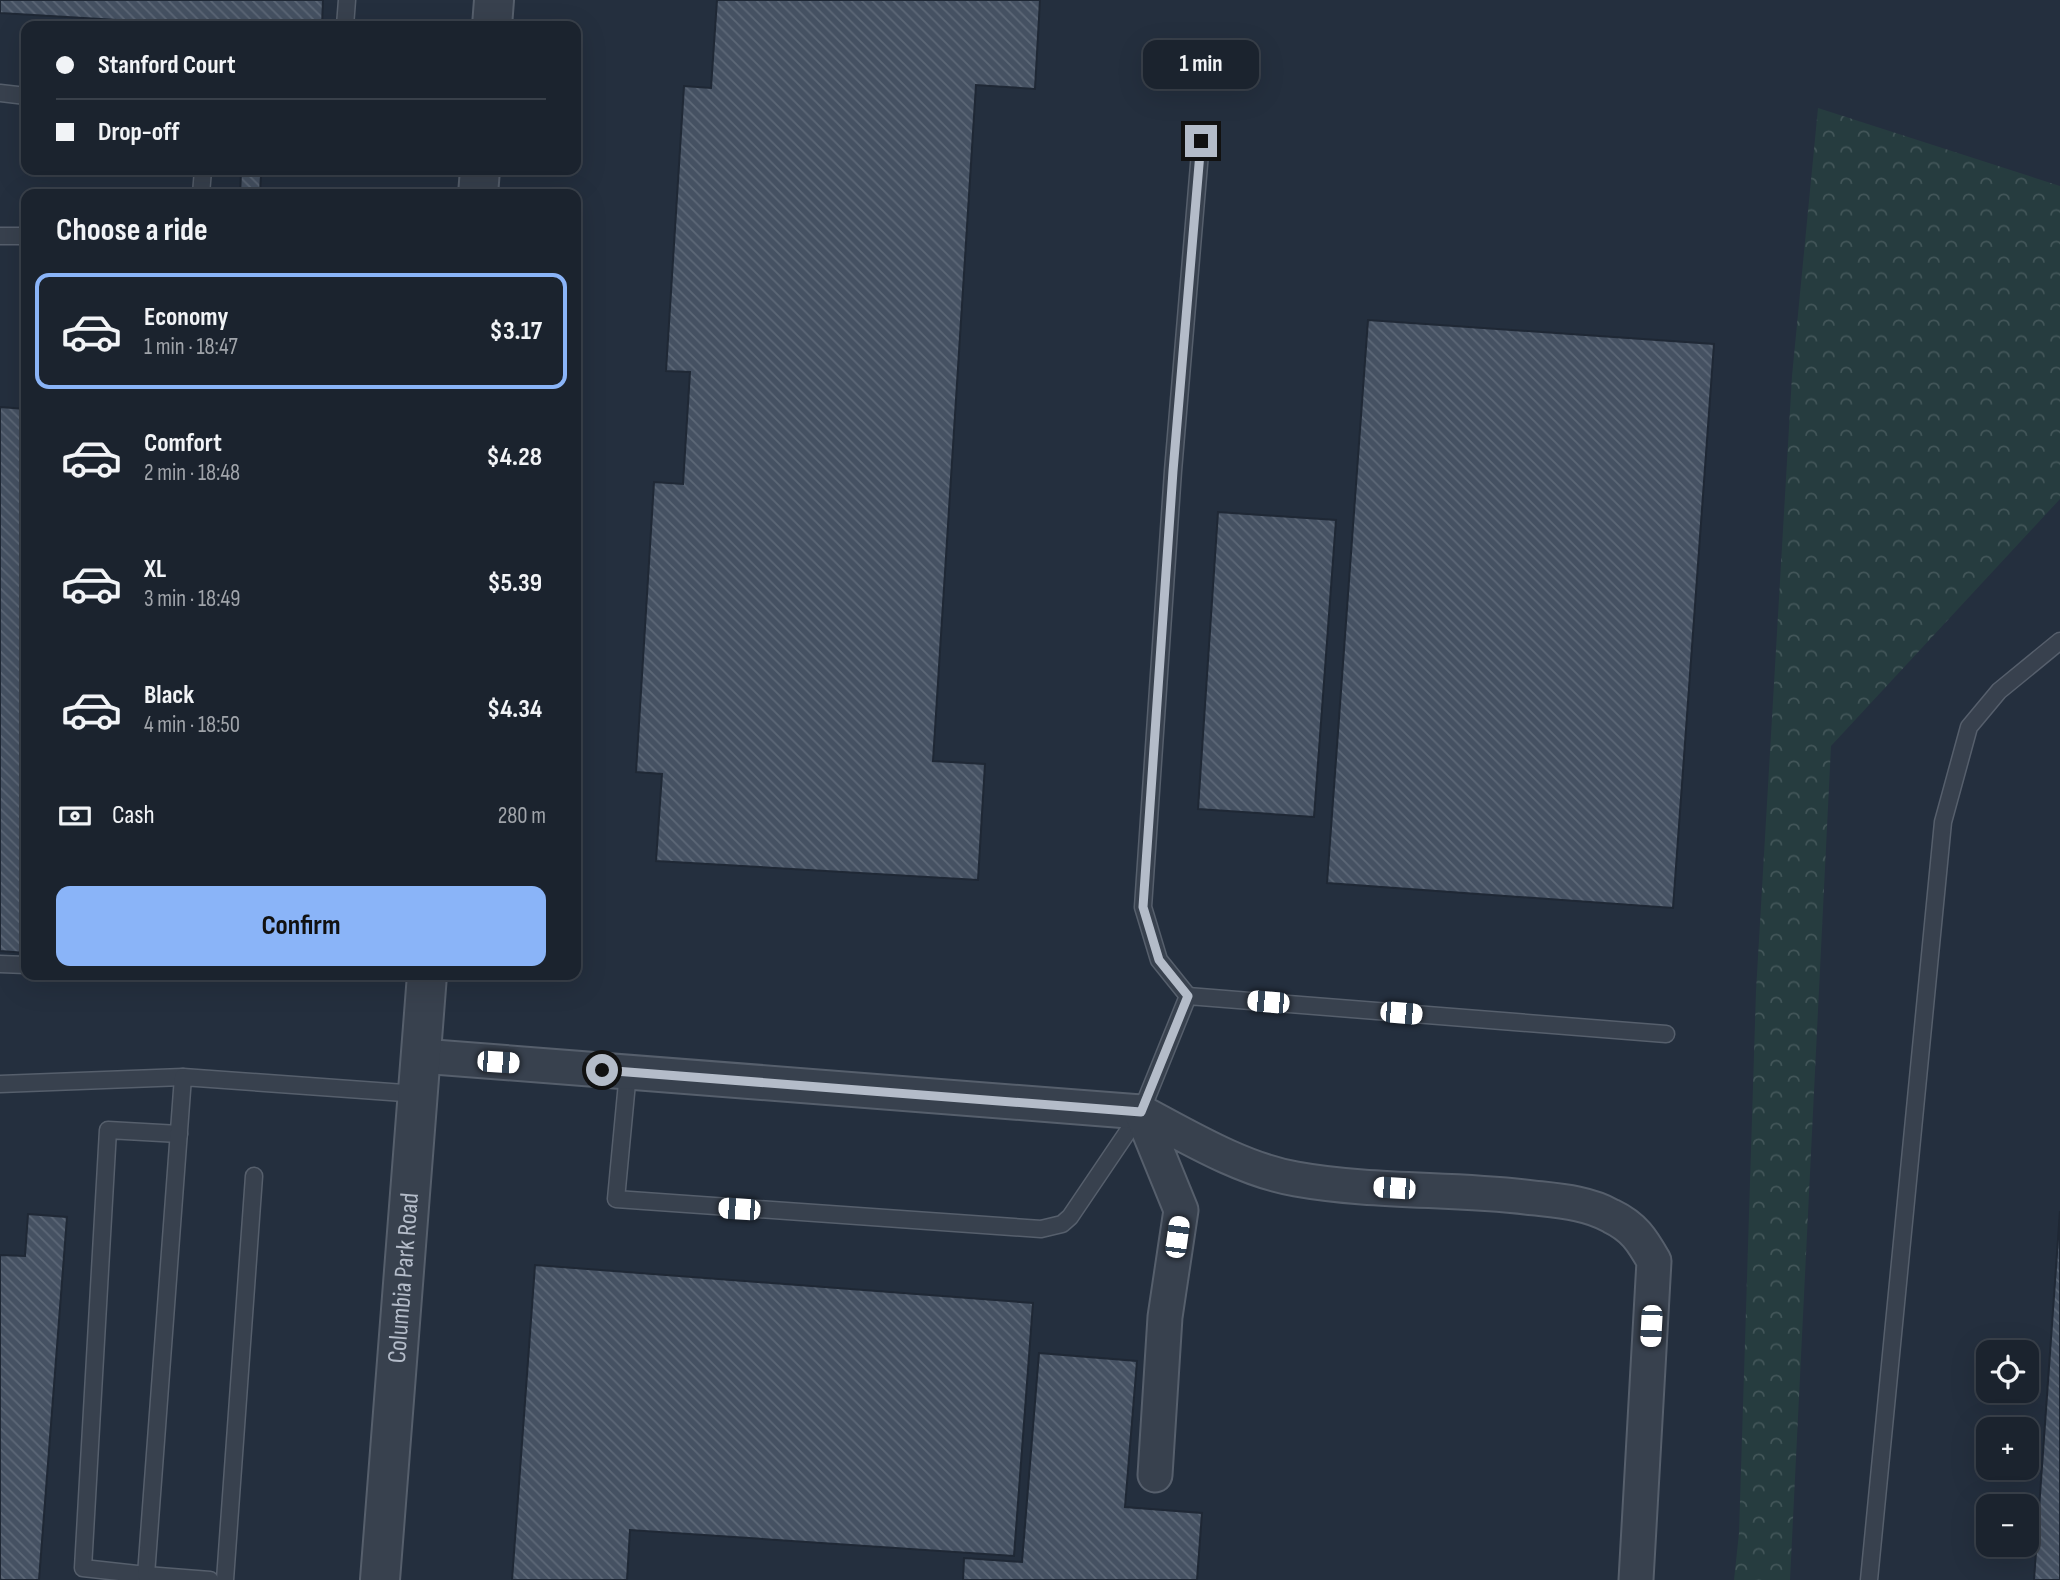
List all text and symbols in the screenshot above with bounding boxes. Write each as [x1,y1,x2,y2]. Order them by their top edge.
callout: 1 min [1143,40,1259,88]
text: Stanford Court [98,50,236,81]
text: 1 min [1180,50,1222,78]
text: Drop-off [98,117,179,148]
route end [1185,125,1217,157]
text: Choose a ride [56,211,208,250]
icon: car [60,300,123,363]
text: Economy [144,302,228,333]
text: $3.17 [490,316,542,347]
text: 1 min · 18:47 [144,333,238,361]
icon: car [60,426,123,489]
text: Comfort [144,428,222,459]
text: $4.28 [486,442,542,473]
text: 2 min · 18:48 [144,459,240,487]
icon: car [60,552,123,615]
text: XL [144,554,166,585]
text: $5.39 [487,568,542,599]
text: 3 min · 18:49 [144,585,240,613]
icon: car [60,678,123,741]
text: Black [144,680,194,711]
text: $4.34 [487,694,542,725]
text: 4 min · 18:50 [144,711,240,739]
icon: cash [56,797,94,835]
text: Cash [112,800,155,831]
text: 280 m [498,802,546,830]
button: Confirm [56,886,546,966]
car [1247,990,1290,1014]
car [1380,1001,1423,1025]
car [477,1050,520,1074]
route start [586,1054,618,1086]
car [1373,1176,1416,1200]
street label: Columbia Park Road [381,1191,426,1364]
car [718,1197,761,1221]
car [1164,1215,1191,1259]
car [1640,1304,1663,1348]
map controls [1976,1340,2039,1557]
button: locate [1976,1340,2039,1403]
button: + [1976,1417,2039,1480]
button: − [1976,1494,2039,1557]

